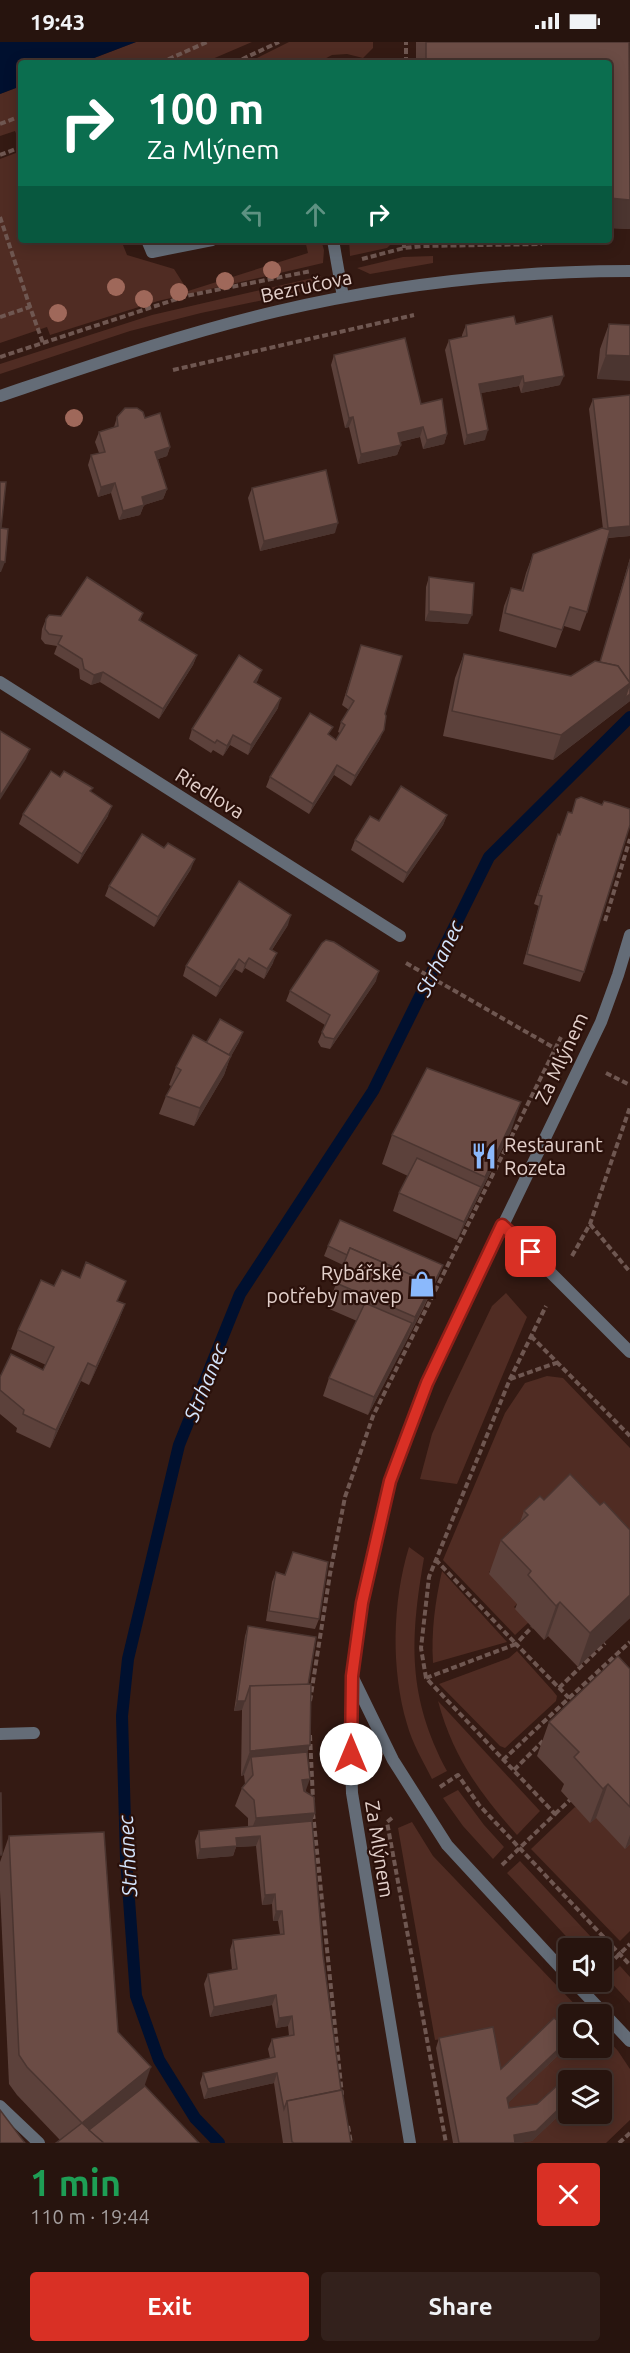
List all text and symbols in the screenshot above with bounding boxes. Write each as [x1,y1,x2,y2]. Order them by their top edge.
text: 19:43 [30,9,85,34]
icon: right [48,84,126,162]
text: 100 m [147,85,264,132]
text: Za Mlýnem [147,134,280,164]
icon: left [236,198,269,231]
icon: ahead [299,198,332,231]
icon: right [362,198,395,231]
street label: Bezručova [258,265,354,307]
street label: Riedlova [171,763,249,823]
water label: Strhanec [410,916,468,1001]
street label: Za Mlýnem [530,1009,592,1107]
place label: Restaurant Rozeta [504,1133,603,1179]
restaurant icon: Restaurant Rozeta [469,1141,499,1171]
pin [505,1226,556,1277]
icon: arrive [514,1235,547,1268]
place label: Rybářské potřeby mavep [266,1261,402,1307]
shop icon: Rybářské potřeby mavep [407,1269,437,1299]
water label: Strhanec [178,1339,232,1425]
position arrow [319,1722,383,1786]
street label: Za Mlýnem [361,1799,399,1899]
water label: Strhanec [113,1814,141,1899]
map controls [558,1938,612,2124]
button: sound [558,1938,612,1992]
button: search [558,2004,612,2058]
button: layers [558,2070,612,2124]
text: 1 min [30,2162,121,2203]
button: close [537,2163,600,2226]
text: 110 m · 19:44 [30,2205,150,2228]
button: Exit [30,2272,309,2341]
button: Share [321,2272,600,2341]

